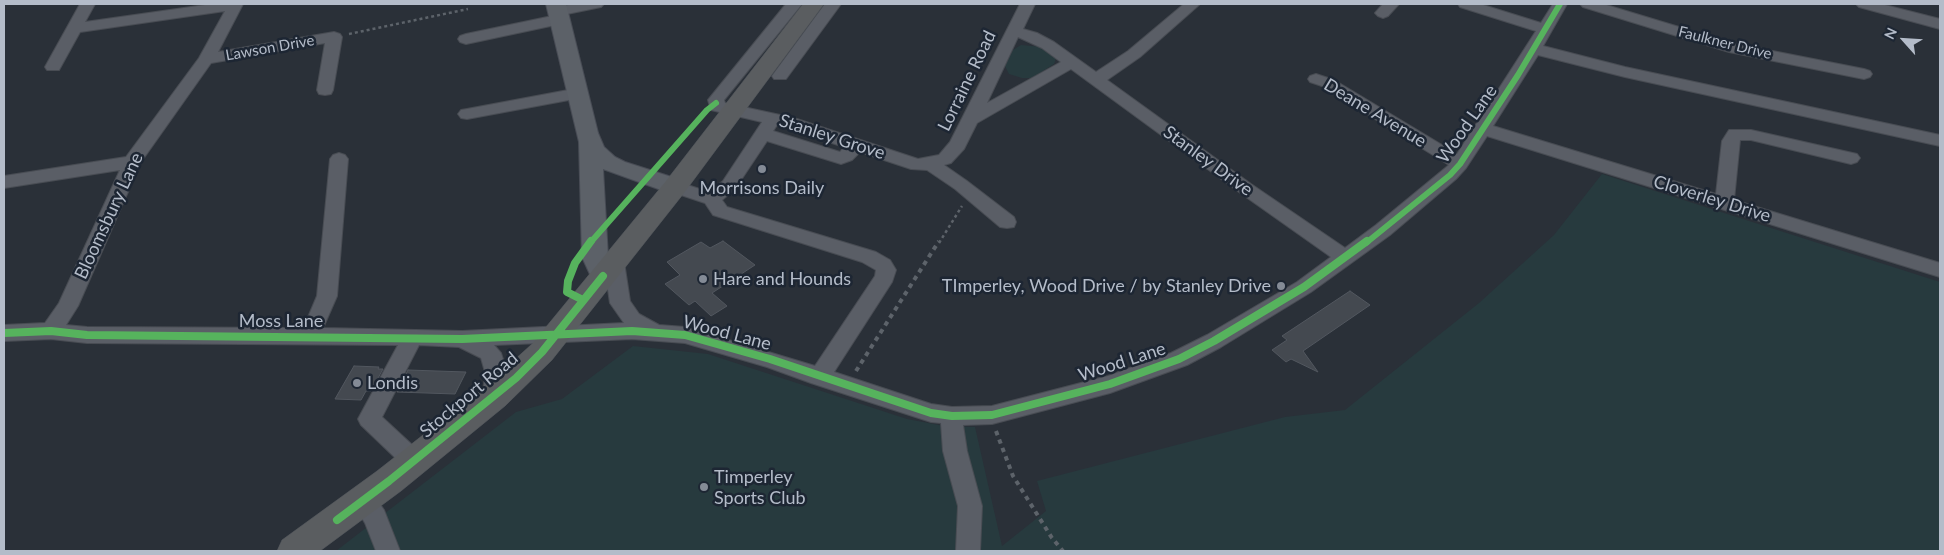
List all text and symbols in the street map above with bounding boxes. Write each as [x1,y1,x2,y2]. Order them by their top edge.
north arrow [1879,15,1929,65]
street label: Faulkner Drive [1676,23,1774,63]
text: N [1880,25,1900,42]
street label: Lorraine Road [933,27,1001,135]
street label: Lawson Drive [224,31,316,65]
street label: Deane Avenue [1320,74,1430,152]
street label: Wood Lane [1432,81,1502,167]
street label: Stanley Grove [776,110,888,164]
street label: Stanley Drive [1159,121,1257,201]
street label: Bloomsbury Lane [70,149,148,283]
marker: Morrisons Daily [756,163,768,175]
street label: Cloverley Drive [1651,171,1773,227]
place label: Morrisons Daily [700,177,824,199]
place label: Hare and Hounds [713,268,851,290]
marker: Hare and Hounds [697,273,709,285]
place label: TImperley, Wood Drive / by Stanley Drive [942,275,1271,297]
marker: TImperley, Wood Drive / by Stanley Drive [1275,280,1287,292]
street label: Moss Lane [239,310,323,332]
street label: Wood Lane [681,311,773,355]
street label: Wood Lane [1076,338,1168,386]
street label: Stockport Road [416,348,522,442]
place label: Londis [367,372,418,394]
marker: Londis [351,377,363,389]
place label: Timperley Sports Club [714,466,806,508]
marker: Timperley Sports Club [698,481,710,493]

